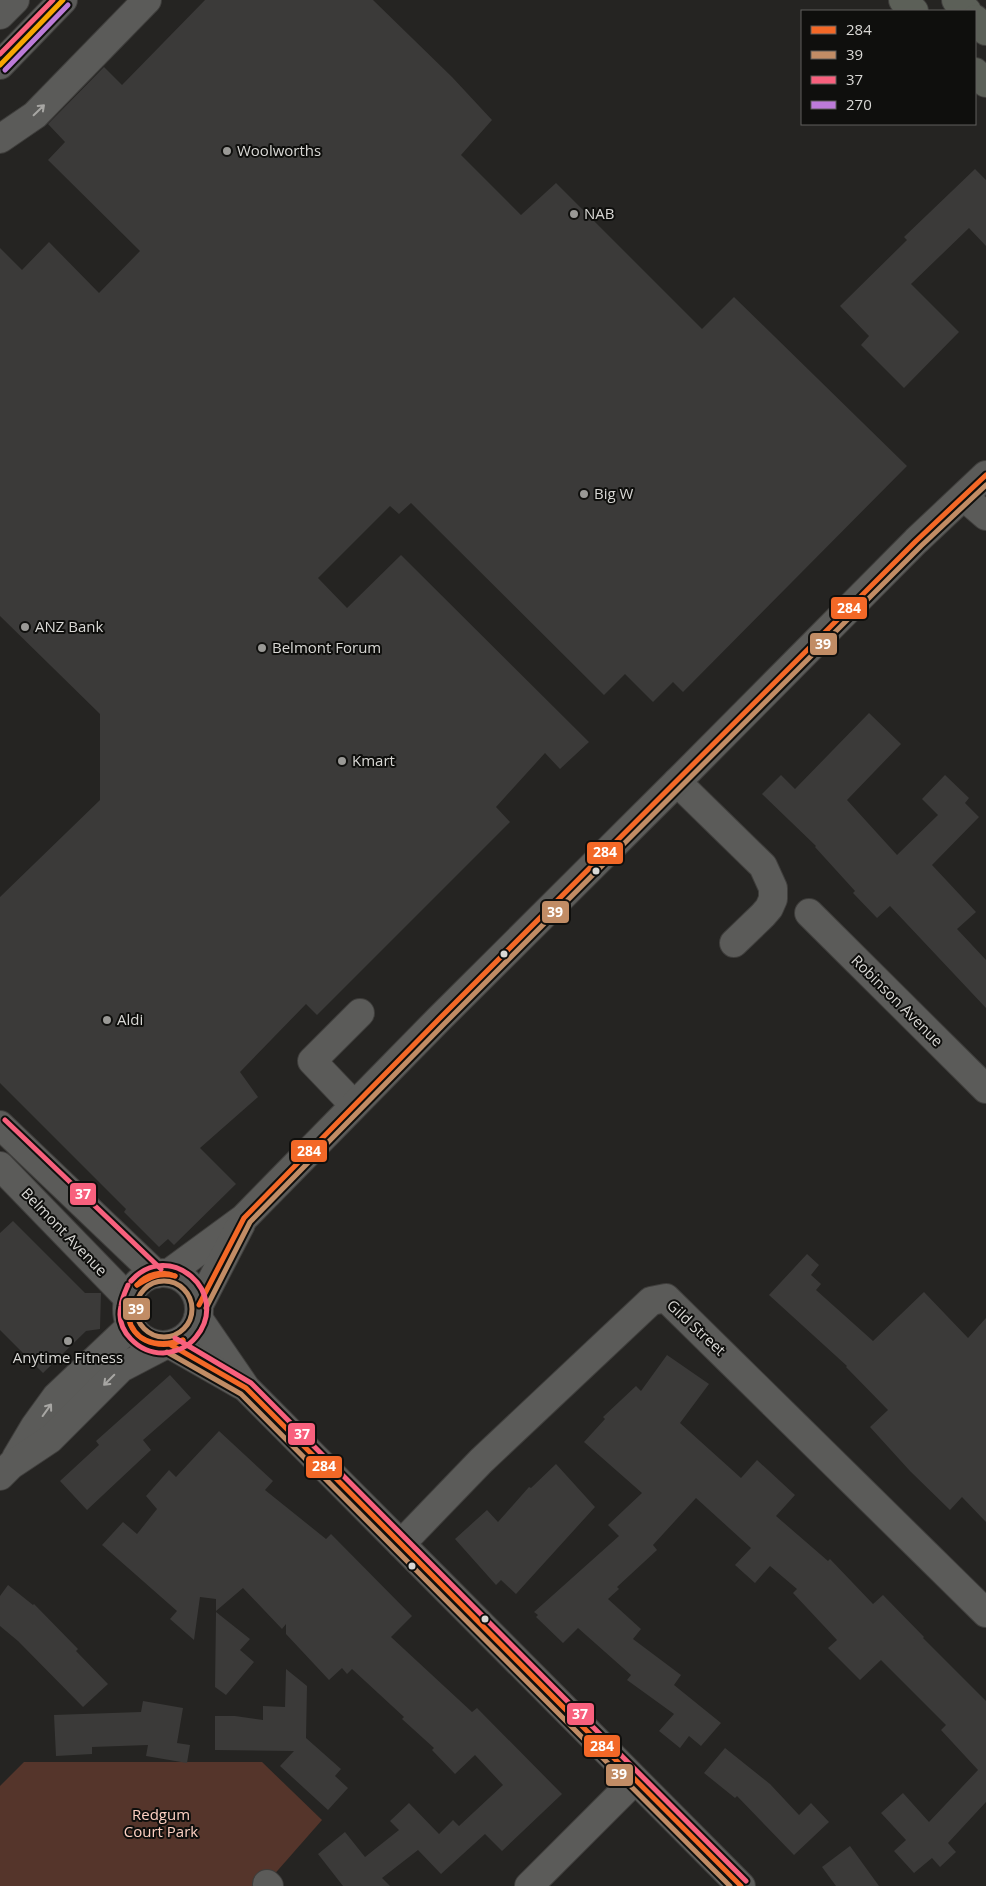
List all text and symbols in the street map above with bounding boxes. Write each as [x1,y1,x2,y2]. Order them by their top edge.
legend [801,10,976,125]
text: 284 [846,19,872,39]
text: 39 [846,44,863,64]
text: 37 [846,69,863,89]
text: 270 [846,94,872,114]
one-way arrow [33,104,46,116]
place label: Woolworths [237,140,321,160]
marker: Woolworths [221,145,233,157]
place label: NAB [584,203,614,223]
marker: NAB [568,208,580,220]
place label: Big W [594,483,634,503]
marker: Big W [578,488,590,500]
line badge: 284 [830,596,868,620]
text: 284 [837,598,861,617]
place label: ANZ Bank [35,616,103,636]
marker: ANZ Bank [19,621,31,633]
line badge: 39 [809,632,838,656]
text: 39 [815,634,831,653]
place label: Belmont Forum [272,637,381,657]
marker: Belmont Forum [256,642,268,654]
place label: Kmart [352,750,395,770]
marker: Kmart [336,755,348,767]
line badge: 284 [586,841,624,865]
text: 284 [593,842,617,861]
unlabelled marker [591,866,601,876]
line badge: 39 [541,900,570,924]
text: 39 [547,902,563,921]
unlabelled marker [499,949,509,959]
street label: Robinson Avenue [848,950,948,1050]
place label: Aldi [117,1009,143,1029]
marker: Aldi [101,1014,113,1026]
line badge: 284 [290,1139,328,1163]
text: 284 [297,1141,321,1160]
line badge: 37 [69,1182,97,1206]
street label: Belmont Avenue [17,1183,112,1280]
text: 37 [75,1184,91,1203]
street label: Gild Street [663,1295,730,1360]
line badge: 39 [122,1297,151,1321]
text: 39 [128,1299,144,1318]
marker: Anytime Fitness [62,1335,74,1347]
place label: Anytime Fitness [13,1347,123,1367]
one-way arrow [103,1374,115,1386]
one-way arrow [42,1403,52,1417]
line badge: 37 [287,1422,316,1446]
text: 37 [294,1424,310,1443]
line badge: 284 [305,1455,343,1479]
text: 284 [312,1456,336,1475]
unlabelled marker [407,1561,417,1571]
unlabelled marker [480,1614,490,1624]
line badge: 37 [566,1702,595,1726]
text: 37 [572,1704,588,1723]
line badge: 284 [583,1734,621,1758]
text: 284 [590,1736,614,1755]
line badge: 39 [605,1763,634,1787]
text: 39 [611,1764,627,1783]
park label: Redgum Court Park [124,1804,198,1841]

